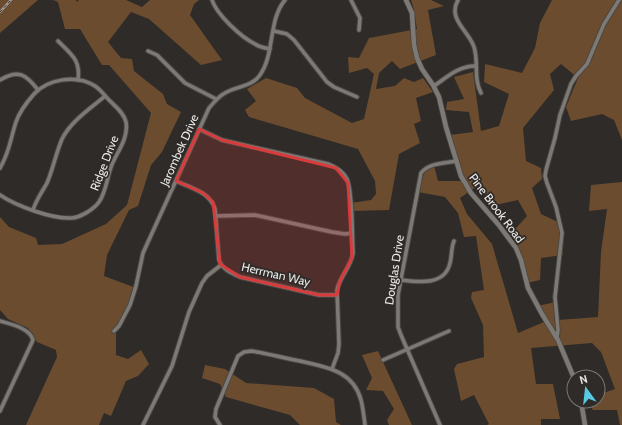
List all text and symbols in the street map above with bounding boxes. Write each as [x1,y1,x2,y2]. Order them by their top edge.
street label: Jarombek Drive [156,112,202,189]
street label: Ridge Drive [87,133,121,193]
street label: Pine Brook Road [466,170,528,246]
street label: Douglas Drive [381,234,407,306]
street label: Herrman Way [240,259,312,289]
north arrow [566,369,606,409]
text: N [578,372,589,387]

